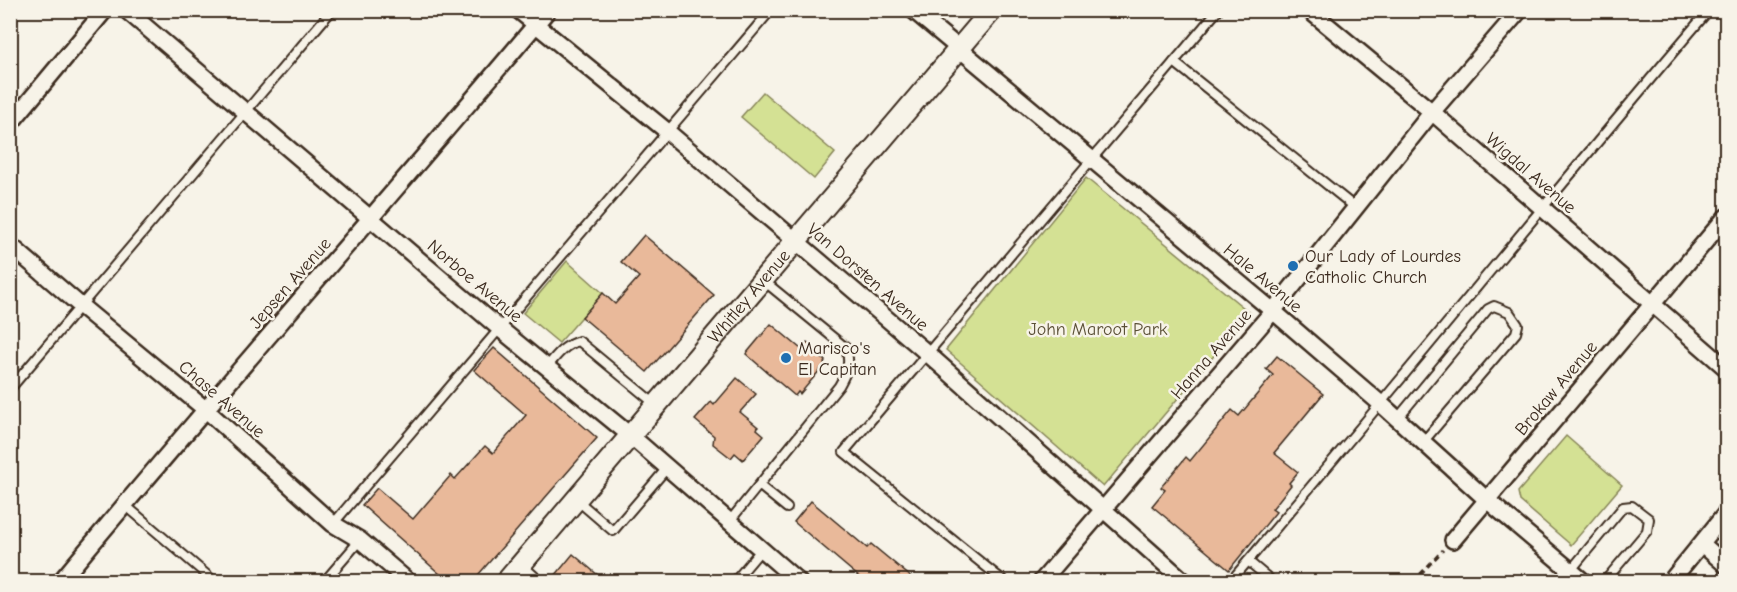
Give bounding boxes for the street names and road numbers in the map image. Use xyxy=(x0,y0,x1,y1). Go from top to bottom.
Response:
street label: Wigdal Avenue xyxy=(1481,128,1580,218)
street label: Van Dorsten Avenue xyxy=(803,219,933,336)
street label: Jepsen Avenue xyxy=(245,233,336,333)
street label: Norboe Avenue xyxy=(423,236,526,327)
street label: Hale Avenue xyxy=(1219,239,1306,317)
street label: Whitley Avenue xyxy=(703,245,795,348)
street label: Hanna Avenue xyxy=(1167,305,1256,404)
street label: Brokaw Avenue xyxy=(1511,337,1602,440)
street label: Chase Avenue xyxy=(174,356,269,442)

